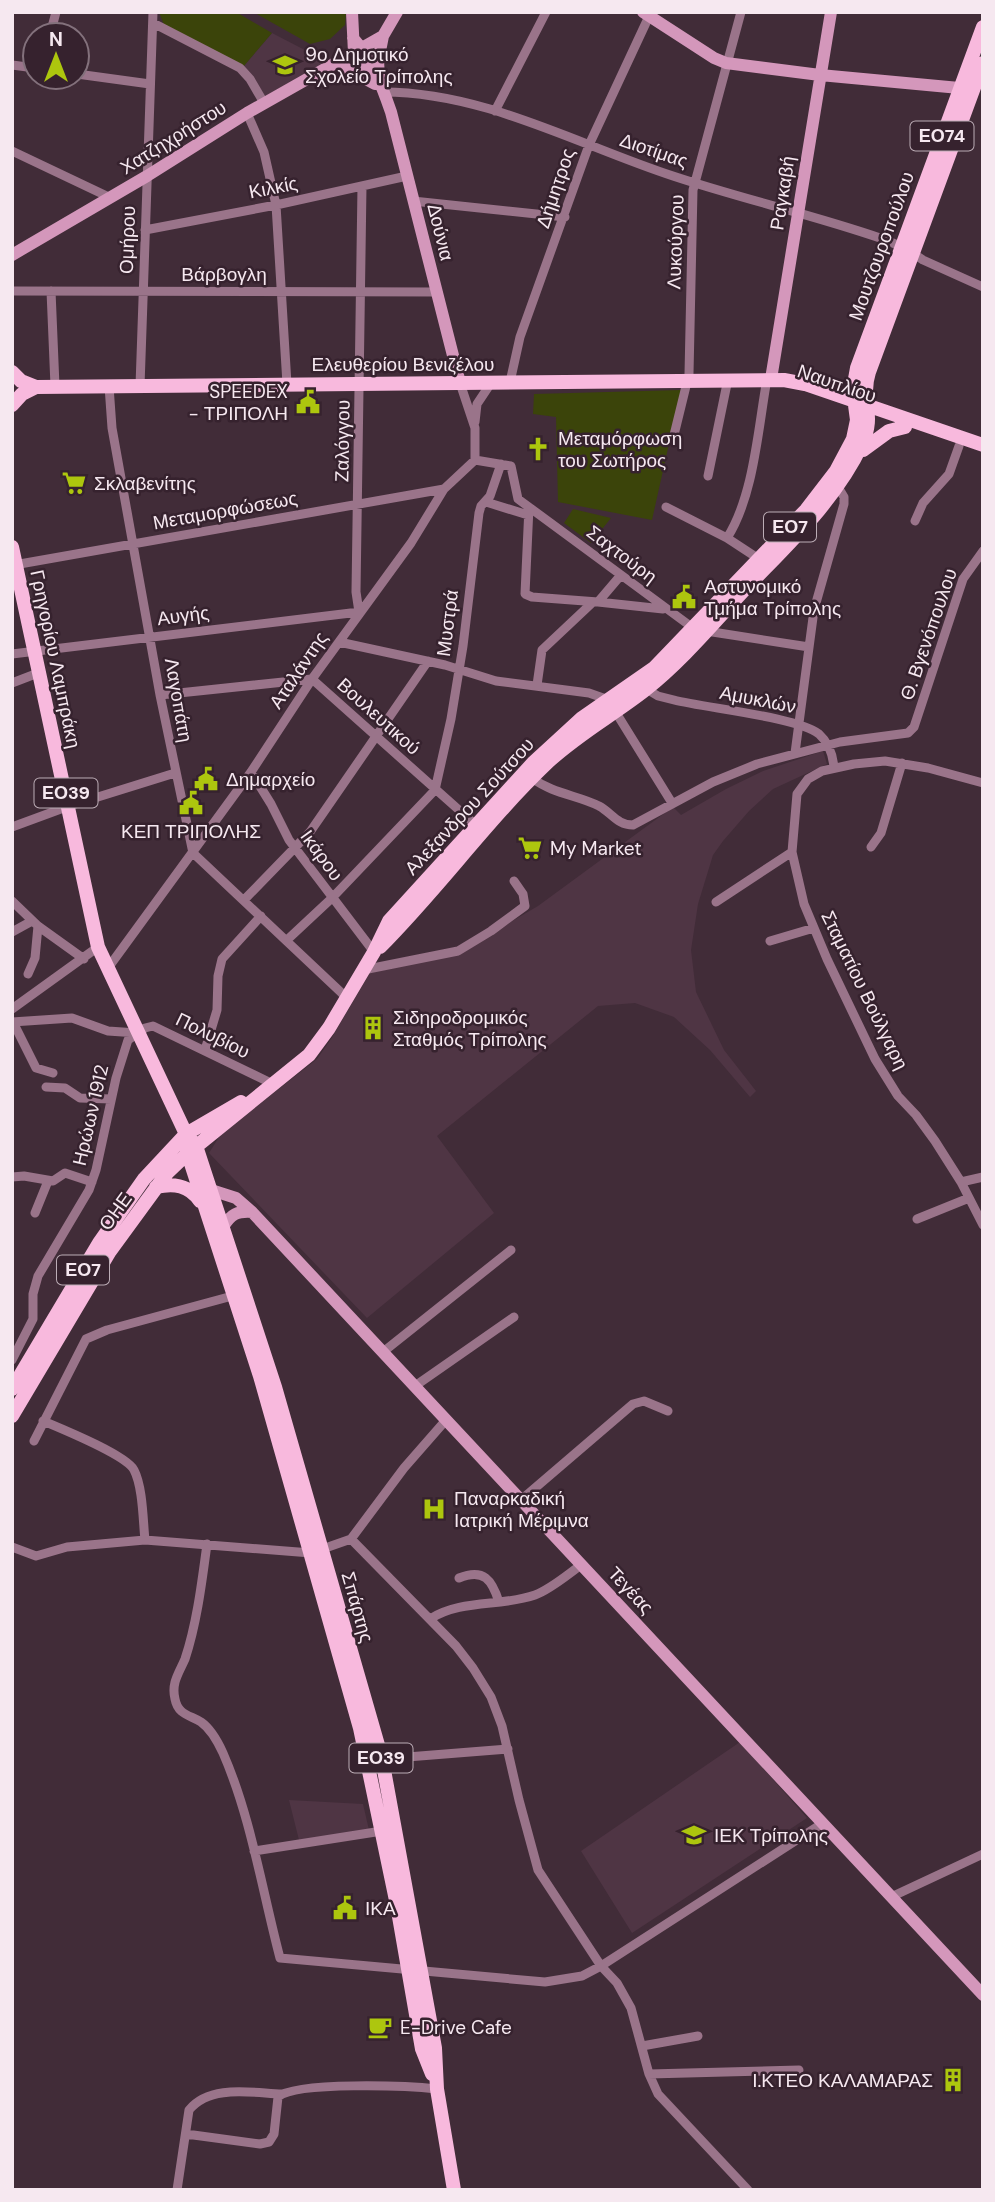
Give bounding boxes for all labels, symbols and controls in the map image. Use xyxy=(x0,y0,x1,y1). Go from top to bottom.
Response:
north arrow xyxy=(21,21,91,91)
text: N xyxy=(49,27,63,52)
place label: 9ο Δημοτικό Σχολείο Τρίπολης xyxy=(305,42,453,89)
school or university icon: 9ο Δημοτικό Σχολείο Τρίπολης xyxy=(271,51,299,79)
street label: Χατζηχρήστου xyxy=(115,95,231,180)
road number: ΕΟ74 xyxy=(911,121,974,150)
street label: Διοτίμας xyxy=(617,127,691,174)
street label: Δήμητρος xyxy=(530,145,581,231)
street label: Ραγκαβή xyxy=(764,154,801,232)
street label: Μουτζουροπούλου xyxy=(843,168,920,324)
street label: Κιλκίς xyxy=(247,171,300,204)
street label: Λυκούργου xyxy=(661,194,690,290)
street label: Δούνια xyxy=(421,201,460,263)
street label: Ομήρου xyxy=(114,206,141,274)
street label: Βάρβογλη xyxy=(181,262,267,287)
street label: Ελευθερίου Βενιζέλου xyxy=(312,352,495,377)
street label: Ναυπλίου xyxy=(794,358,880,409)
place label: SPEEDEX - ΤΡΙΠΟΛΗ xyxy=(189,379,288,426)
public building icon: SPEEDEX - ΤΡΙΠΟΛΗ xyxy=(294,388,322,416)
street label: Ζαλόγγου xyxy=(329,400,356,482)
place label: Μεταμόρφωση του Σωτήρος xyxy=(558,426,682,473)
church icon: Μεταμόρφωση του Σωτήρος xyxy=(524,435,552,463)
supermarket icon: Σκλαβενίτης xyxy=(60,469,88,497)
place label: Σκλαβενίτης xyxy=(94,471,196,496)
street label: Μεταμορφώσεως xyxy=(151,485,299,535)
road number: ΕΟ7 xyxy=(764,512,816,542)
street label: Σαχτούρη xyxy=(581,520,662,589)
street label: Θ. Βγενόπουλου xyxy=(894,565,963,703)
street label: Γρηγορίου Λαμπράκη xyxy=(24,568,87,751)
place label: Αστυνομικό Τμήμα Τρίπολης xyxy=(704,574,841,621)
public building icon: Αστυνομικό Τμήμα Τρίπολης xyxy=(670,583,698,611)
street label: Μυστρά xyxy=(431,588,464,658)
street label: Αυγής xyxy=(156,600,211,631)
street label: Αταλάντης xyxy=(263,627,333,714)
street label: Λαγοπάτη xyxy=(159,656,198,744)
street label: Βουλευτικού xyxy=(332,672,426,760)
street label: Αμυκλών xyxy=(718,680,798,719)
street label: Αλεξανδρου Σούτσου xyxy=(399,732,540,880)
public building icon: Δημαρχείο xyxy=(192,765,220,793)
place label: Δημαρχείο xyxy=(226,767,315,792)
road number: ΕΟ39 xyxy=(34,778,98,808)
public building icon: ΚΕΠ ΤΡΙΠΟΛΗΣ xyxy=(177,789,205,817)
place label: ΚΕΠ ΤΡΙΠΟΛΗΣ xyxy=(121,819,261,844)
street label: Ικάρου xyxy=(295,825,349,886)
supermarket icon: My Market xyxy=(516,834,544,862)
place label: My Market xyxy=(550,836,642,861)
street label: Σταματίου Βούλγαρη xyxy=(815,907,914,1074)
place label: Σιδηροδρομικός Σταθμός Τρίπολης xyxy=(393,1005,547,1052)
street label: Πολυβίου xyxy=(172,1007,254,1064)
building icon: Σιδηροδρομικός Σταθμός Τρίπολης xyxy=(359,1014,387,1042)
street label: Ηρώων 1912 xyxy=(67,1062,114,1168)
street label: ΟΗΕ xyxy=(93,1187,138,1235)
road number: ΕΟ7 xyxy=(57,1255,109,1284)
place label: Παναρκαδική Ιατρική Μέριμνα xyxy=(454,1486,589,1533)
hospital icon: Παναρκαδική Ιατρική Μέριμνα xyxy=(420,1495,448,1523)
street label: Τεγέας xyxy=(602,1561,659,1619)
street label: Σπάρτης xyxy=(335,1569,380,1646)
road number: ΕΟ39 xyxy=(350,1744,412,1772)
school or university icon: ΙΕΚ Τρίπολης xyxy=(680,1821,708,1849)
place label: ΙΕΚ Τρίπολης xyxy=(714,1823,828,1848)
public building icon: ΙΚΑ xyxy=(331,1894,359,1922)
place label: ΙΚΑ xyxy=(365,1896,396,1921)
cafe icon: E-Drive Cafe xyxy=(366,2013,394,2041)
place label: E-Drive Cafe xyxy=(400,2015,512,2040)
building icon: Ι.ΚΤΕΟ ΚΑΛΑΜΑΡΑΣ xyxy=(939,2066,967,2094)
place label: Ι.ΚΤΕΟ ΚΑΛΑΜΑΡΑΣ xyxy=(752,2068,933,2093)

